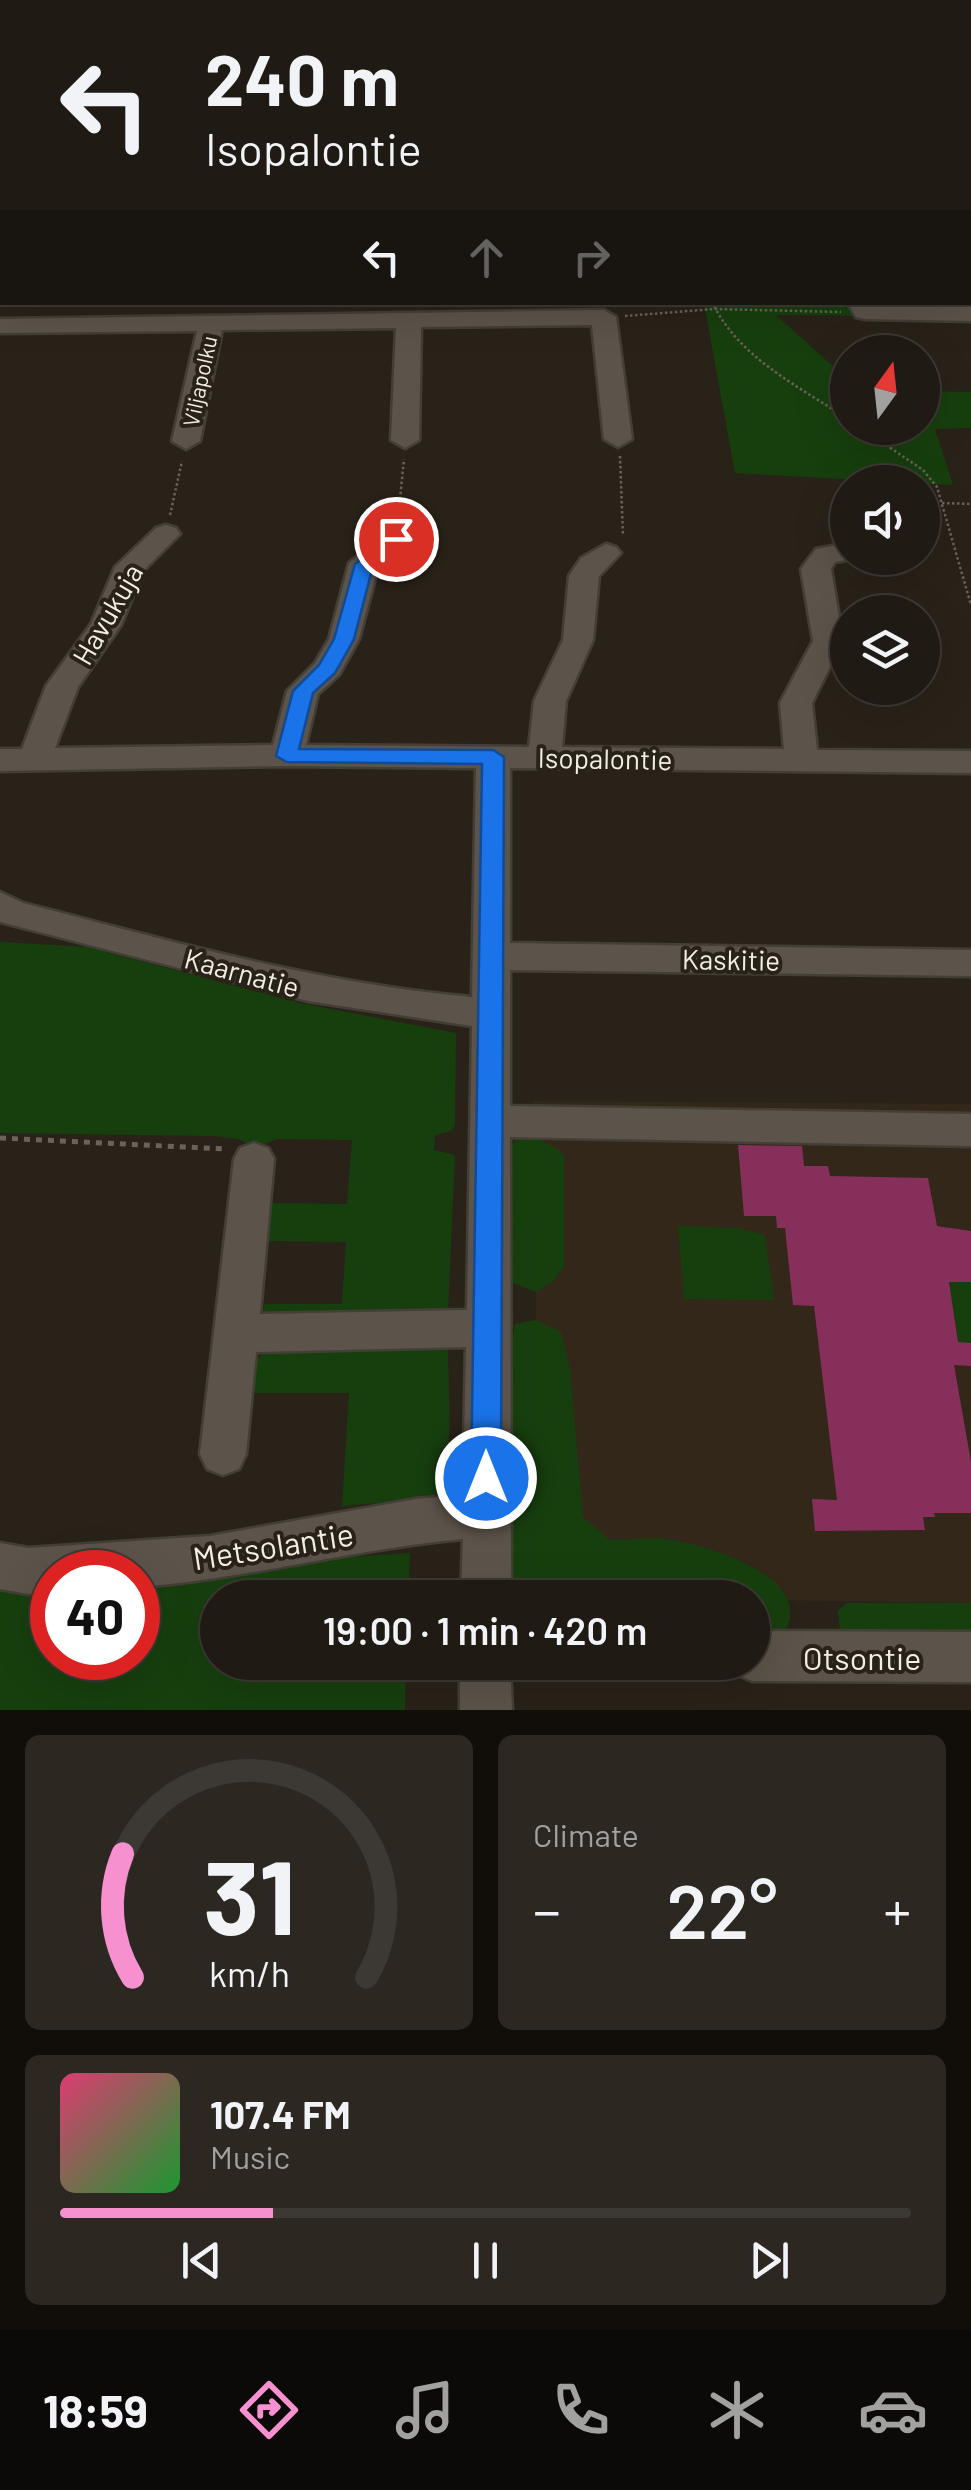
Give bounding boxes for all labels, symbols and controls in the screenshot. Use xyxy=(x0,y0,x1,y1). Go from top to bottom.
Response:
text: 240 m xyxy=(205,36,399,120)
icon: left xyxy=(40,40,170,170)
text: Isopalontie xyxy=(205,121,422,175)
icon: left xyxy=(354,230,409,285)
icon: ahead xyxy=(459,230,514,285)
icon: right xyxy=(564,230,619,285)
street label: Viljapolku xyxy=(177,333,221,429)
north arrow xyxy=(830,335,940,445)
map controls xyxy=(830,335,940,705)
button: sound xyxy=(830,465,940,575)
pin xyxy=(354,497,439,582)
icon: arrive xyxy=(369,512,424,567)
street label: Havukuja xyxy=(65,557,149,671)
button: layers xyxy=(830,595,940,705)
street label: Isopalontie xyxy=(537,740,673,776)
street label: Kaarnatie xyxy=(181,940,303,1004)
street label: Kaskitie xyxy=(682,941,780,977)
position arrow xyxy=(434,1426,538,1530)
street label: Metsolantie xyxy=(190,1514,356,1576)
speed limit sign: 40 xyxy=(30,1550,160,1680)
text: 19:00 · 1 min · 420 m xyxy=(323,1607,647,1653)
street label: Otsontie xyxy=(803,1638,921,1676)
text: Climate xyxy=(533,1815,639,1853)
text: 31 xyxy=(203,1831,295,1956)
text: 22° xyxy=(666,1864,778,1954)
text: − xyxy=(533,1876,561,1942)
text: + xyxy=(883,1876,911,1942)
text: km/h xyxy=(209,1951,289,1994)
text: 107.4 FM xyxy=(210,2091,351,2137)
text: Music xyxy=(210,2137,290,2175)
icon: previous xyxy=(174,2233,229,2288)
icon: pause xyxy=(458,2233,513,2288)
icon: next xyxy=(742,2233,797,2288)
icon: directions xyxy=(234,2375,304,2445)
icon: music xyxy=(390,2375,460,2445)
icon: phone xyxy=(546,2375,616,2445)
icon: climate xyxy=(702,2375,772,2445)
icon: car xyxy=(858,2375,928,2445)
text: 18:59 xyxy=(43,2383,148,2437)

